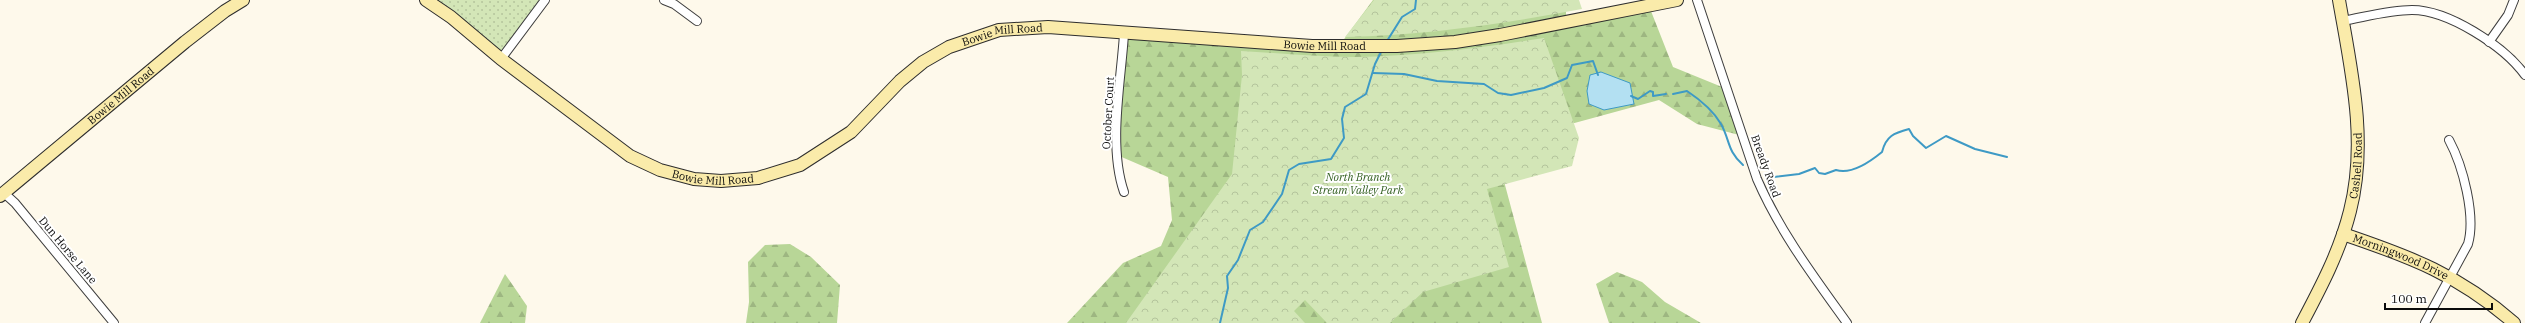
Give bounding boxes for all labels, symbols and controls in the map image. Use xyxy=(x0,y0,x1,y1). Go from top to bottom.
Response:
street label: Bowie Mill Road xyxy=(960,20,1043,49)
street label: Bowie Mill Road xyxy=(1283,37,1366,53)
street label: Bowie Mill Road xyxy=(84,64,157,127)
street label: October Court xyxy=(1099,76,1117,150)
street label: Cashell Road xyxy=(2346,132,2365,200)
street label: Bready Road xyxy=(1748,133,1784,200)
street label: Bowie Mill Road xyxy=(670,166,755,188)
park label: North Branch Stream Valley Park xyxy=(1312,170,1403,197)
street label: Dun Horse Lane xyxy=(36,214,100,286)
street label: Morningwood Drive xyxy=(2351,231,2451,283)
scale bar xyxy=(2385,285,2492,311)
text: 100 m xyxy=(2391,291,2427,306)

